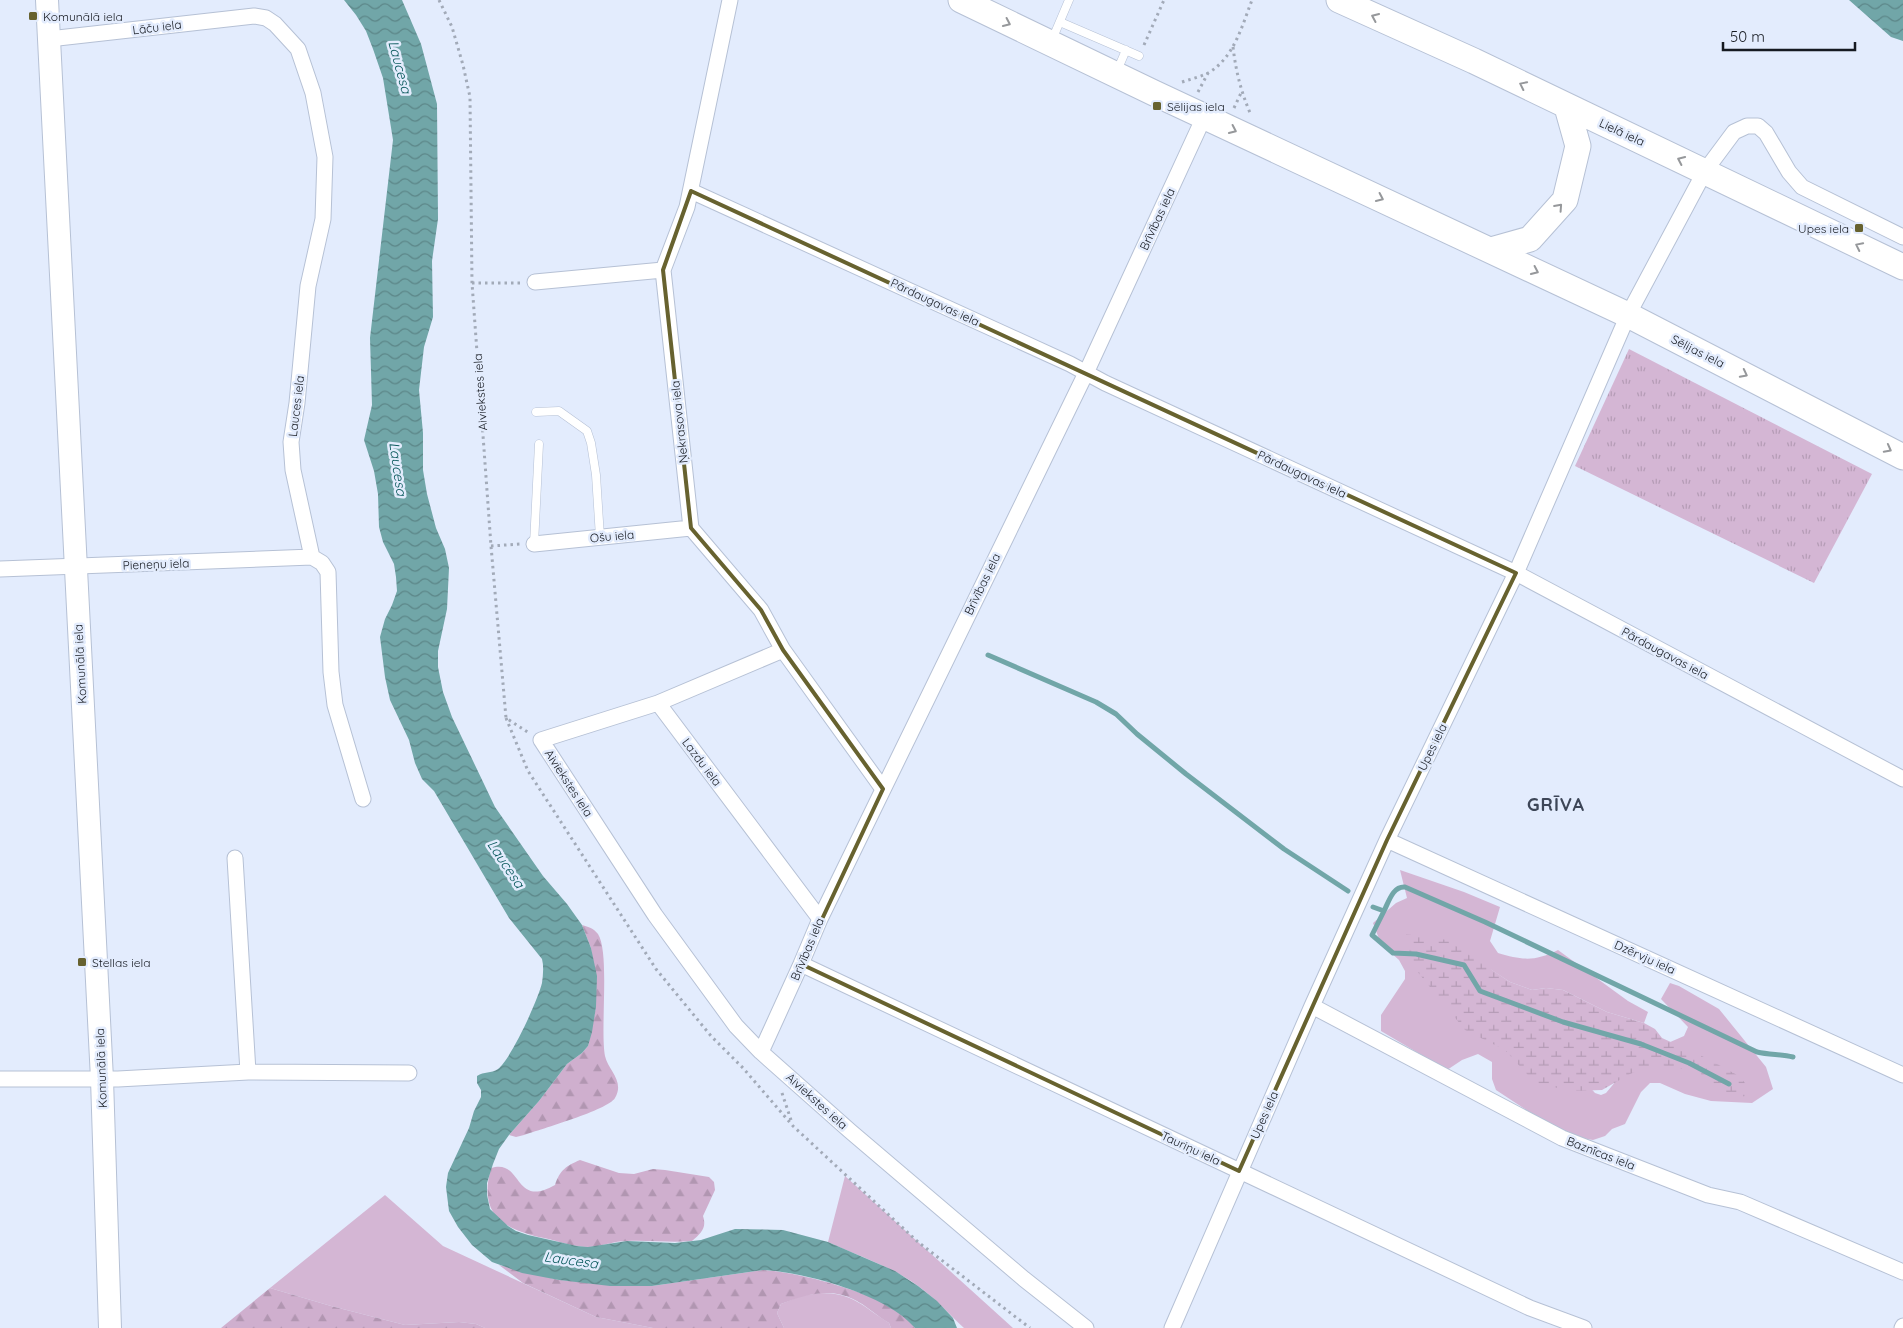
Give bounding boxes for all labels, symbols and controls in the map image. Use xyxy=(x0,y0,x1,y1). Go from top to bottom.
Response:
place label: Komunālā iela xyxy=(43,9,123,24)
marker: Komunālā iela xyxy=(27,10,39,22)
one-way arrow xyxy=(1371,12,1380,23)
street label: Lāču iela xyxy=(132,17,182,37)
one-way arrow xyxy=(1002,17,1011,27)
scale bar xyxy=(1723,20,1856,52)
text: 50 m xyxy=(1730,27,1765,46)
water label: Laucesa xyxy=(384,39,416,97)
one-way arrow xyxy=(1519,81,1528,91)
place label: Sēlijas iela xyxy=(1167,99,1225,114)
marker: Sēlijas iela xyxy=(1151,100,1163,112)
street label: Lielā iela xyxy=(1597,115,1647,149)
one-way arrow xyxy=(1228,124,1237,134)
one-way arrow xyxy=(1677,156,1686,166)
street label: Brīvības iela xyxy=(1136,186,1178,252)
one-way arrow xyxy=(1375,192,1384,203)
one-way arrow xyxy=(1553,203,1562,212)
place label: Upes iela xyxy=(1798,221,1849,236)
marker: Upes iela xyxy=(1853,222,1865,234)
one-way arrow xyxy=(1855,242,1864,252)
one-way arrow xyxy=(1530,265,1539,275)
street label: Pārdaugavas iela xyxy=(888,275,982,329)
street label: Sēlijas iela xyxy=(1669,331,1727,371)
street label: Aiviekstes iela xyxy=(470,353,490,431)
one-way arrow xyxy=(1738,368,1747,378)
street label: Lauces iela xyxy=(285,374,307,438)
street label: Ņekrasova iela xyxy=(667,380,691,464)
water label: Laucesa xyxy=(385,441,411,499)
one-way arrow xyxy=(1883,443,1892,453)
street label: Pārdaugavas iela xyxy=(1255,447,1349,501)
street label: Ošu iela xyxy=(589,527,635,545)
street label: Brīvības iela xyxy=(961,551,1003,617)
street label: Pieneņu iela xyxy=(122,555,190,573)
street label: Komunālā iela xyxy=(70,624,90,704)
street label: Pārdaugavas iela xyxy=(1619,624,1711,682)
street label: Upes iela xyxy=(1414,721,1450,773)
street label: Lazdu iela xyxy=(679,735,725,789)
street label: Aiviekstes iela xyxy=(542,747,596,819)
district label: GRĪVA xyxy=(1527,793,1585,816)
water label: Laucesa xyxy=(483,837,529,893)
street label: Brīvības iela xyxy=(787,915,827,983)
street label: Dzērvju iela xyxy=(1612,937,1678,977)
place label: Stellas iela xyxy=(92,955,151,970)
marker: Stellas iela xyxy=(76,956,88,968)
street label: Komunālā iela xyxy=(92,1028,110,1108)
street label: Aiviekstes iela xyxy=(783,1070,851,1132)
street label: Upes iela xyxy=(1247,1089,1281,1141)
street label: Tauriņu iela xyxy=(1159,1128,1223,1168)
street label: Baznīcas iela xyxy=(1565,1133,1637,1173)
water label: Laucesa xyxy=(543,1247,601,1273)

